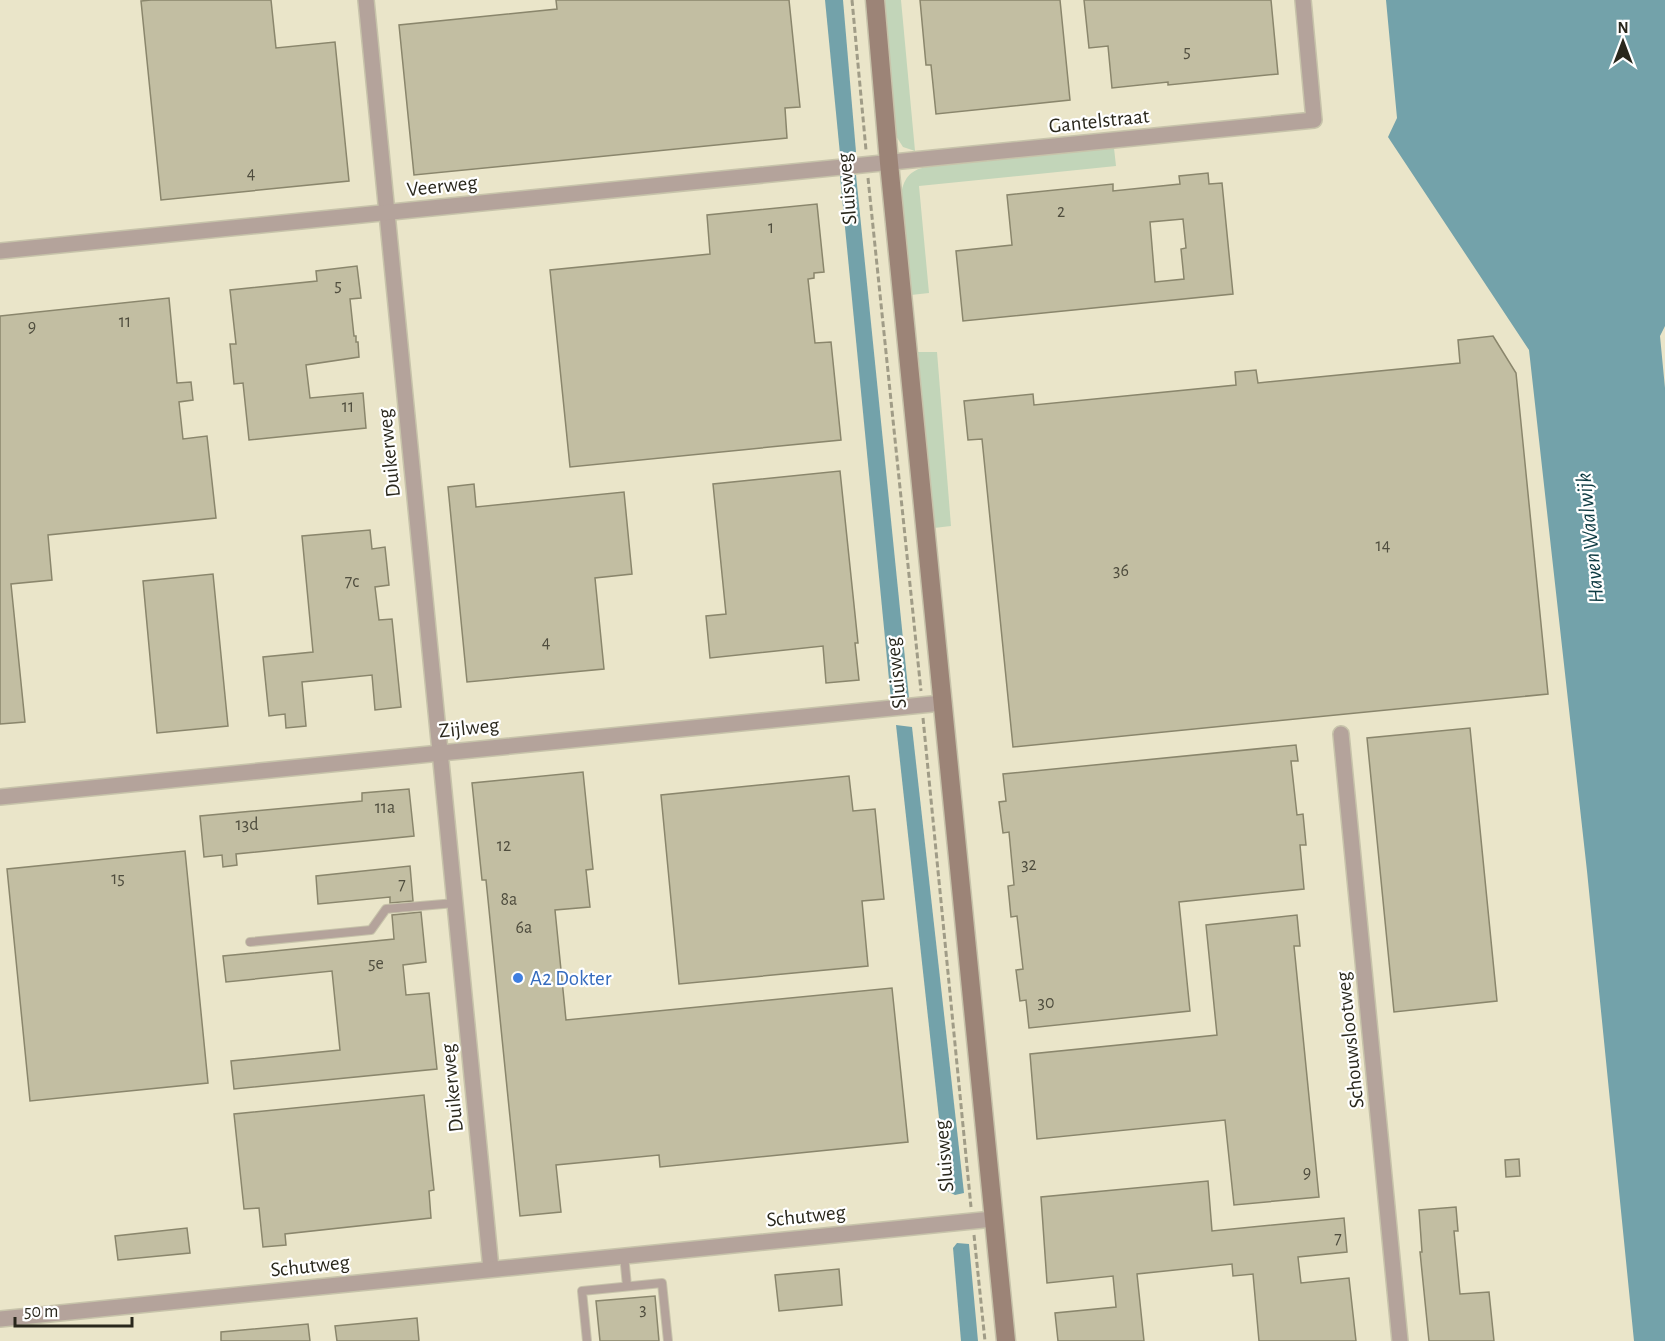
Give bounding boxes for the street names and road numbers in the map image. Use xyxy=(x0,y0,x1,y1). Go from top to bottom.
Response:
street label: Gantelstraat xyxy=(1048,105,1151,137)
street label: Sluisweg xyxy=(833,151,861,226)
street label: Veerweg xyxy=(406,172,479,200)
street label: Duikerweg xyxy=(374,407,404,498)
street label: Sluisweg xyxy=(882,635,910,710)
street label: Zijlweg xyxy=(438,714,501,742)
street label: Schouwslootweg xyxy=(1332,970,1368,1109)
street label: Duikerweg xyxy=(437,1042,467,1133)
street label: Sluisweg xyxy=(930,1118,958,1193)
street label: Schutweg xyxy=(765,1201,847,1231)
street label: Schutweg xyxy=(269,1251,351,1281)

